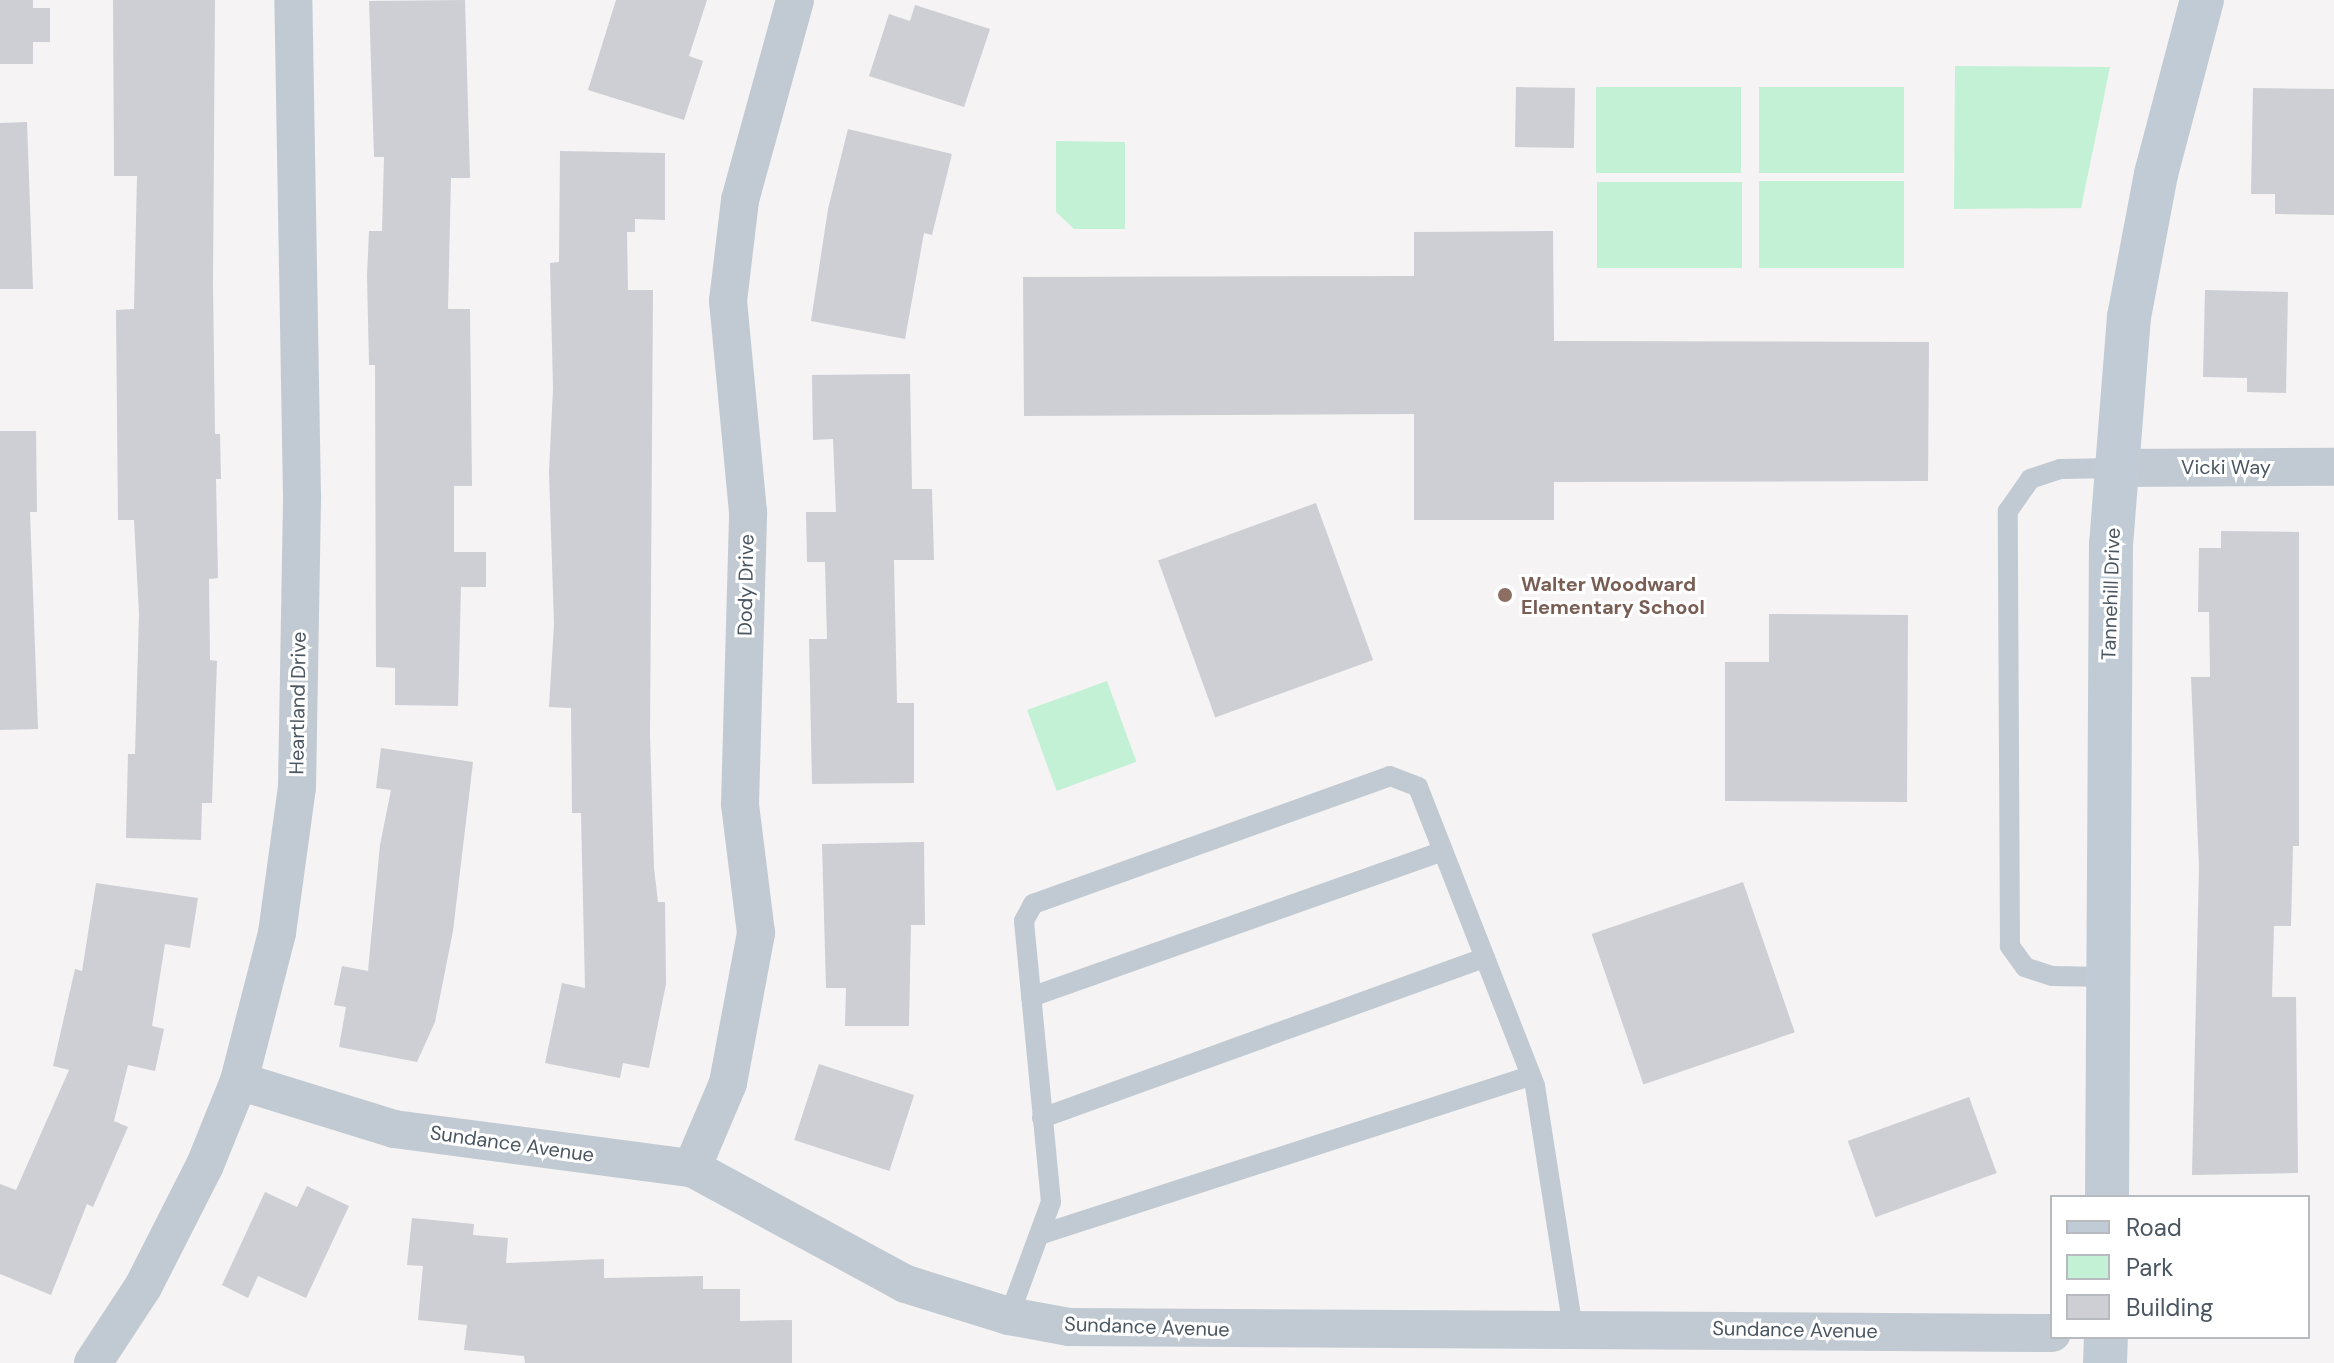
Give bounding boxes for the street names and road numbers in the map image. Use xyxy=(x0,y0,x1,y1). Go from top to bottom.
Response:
street label: Vicki Way xyxy=(2181,455,2271,479)
street label: Tannehill Drive xyxy=(2097,527,2125,661)
street label: Dody Drive xyxy=(733,534,759,636)
street label: Heartland Drive xyxy=(285,631,311,775)
street label: Sundance Avenue xyxy=(428,1121,596,1167)
street label: Sundance Avenue xyxy=(1064,1312,1230,1342)
street label: Sundance Avenue xyxy=(1712,1317,1878,1343)

